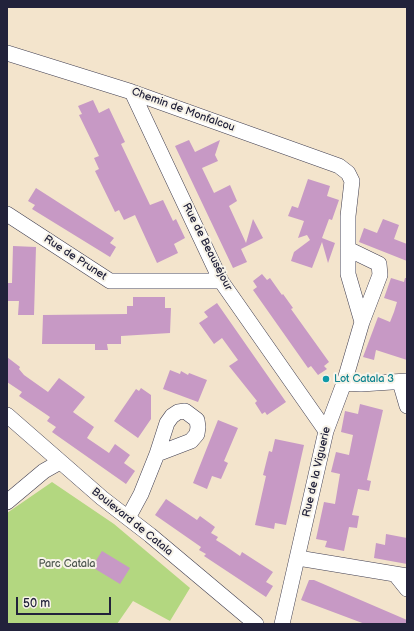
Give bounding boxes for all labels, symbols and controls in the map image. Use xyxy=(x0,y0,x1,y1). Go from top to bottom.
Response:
street label: Chemin de Monfalcou xyxy=(130,85,236,135)
street label: Rue de Beauséjour xyxy=(179,201,235,293)
street label: Rue de Prunet xyxy=(41,233,109,283)
place label: Lot Catala 3 xyxy=(334,372,394,386)
marker: Lot Catala 3 xyxy=(321,374,331,384)
street label: Rue de la Viguerie xyxy=(300,426,334,518)
street label: Boulevard de Catala xyxy=(89,485,175,559)
park label: Parc Catala xyxy=(38,557,96,571)
scale bar xyxy=(18,589,113,615)
text: 50 m xyxy=(23,596,50,611)

